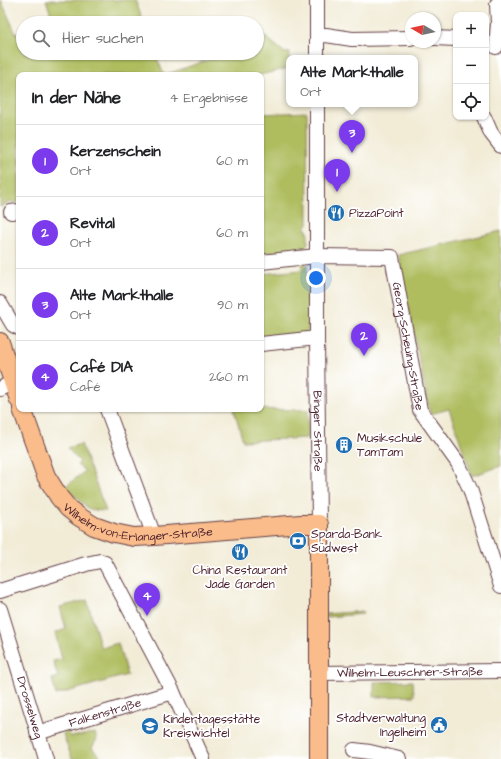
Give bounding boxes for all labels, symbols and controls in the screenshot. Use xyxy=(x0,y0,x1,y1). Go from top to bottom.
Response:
north arrow xyxy=(405,12,441,48)
map controls xyxy=(453,12,489,120)
button: + xyxy=(453,12,489,48)
search box xyxy=(16,16,264,60)
icon: search xyxy=(30,27,52,49)
text: Hier suchen xyxy=(62,28,143,49)
button: − xyxy=(453,48,489,84)
popup xyxy=(286,55,418,107)
text: Alte Markthalle xyxy=(300,62,404,83)
text: Ort xyxy=(300,83,321,101)
button: locate xyxy=(453,84,489,120)
text: In der Nähe xyxy=(32,86,121,110)
text: 4 Ergebnisse xyxy=(169,89,248,107)
pin: 3 xyxy=(339,120,365,153)
text: Kerzenschein xyxy=(70,141,161,162)
text: 1 xyxy=(44,152,46,170)
text: 60 m xyxy=(216,152,248,170)
pin: 1 xyxy=(324,159,350,192)
text: Ort xyxy=(70,162,91,180)
restaurant icon: PizzaPoint xyxy=(326,203,346,223)
place label: PizzaPoint xyxy=(349,205,404,222)
text: Revital xyxy=(70,213,115,234)
text: 2 xyxy=(41,224,49,242)
text: 60 m xyxy=(216,224,248,242)
text: Ort xyxy=(70,234,91,252)
your location xyxy=(306,268,326,288)
street label: Georg-Scheuing-Straße xyxy=(388,281,428,412)
text: Alte Markthalle xyxy=(70,285,174,306)
text: 3 xyxy=(42,296,48,314)
text: 90 m xyxy=(217,296,248,314)
text: Ort xyxy=(70,306,91,324)
pin: 2 xyxy=(351,323,377,356)
text: Café DIA xyxy=(70,357,133,378)
text: 4 xyxy=(41,368,49,386)
text: 260 m xyxy=(209,368,248,386)
text: Café xyxy=(70,378,101,396)
street label: Binger Straße xyxy=(308,390,327,472)
place label: Musikschule TamTam xyxy=(357,430,423,461)
building icon: Musikschule TamTam xyxy=(334,435,354,455)
street label: Wilhelm-von-Erlanger-Straße xyxy=(59,499,214,546)
place label: Sparda-Bank Südwest xyxy=(311,526,383,557)
bank icon: Sparda-Bank Südwest xyxy=(288,531,308,551)
restaurant icon: China Restaurant Jade Garden xyxy=(230,542,250,562)
place label: China Restaurant Jade Garden xyxy=(193,562,288,593)
pin: 4 xyxy=(134,583,160,616)
street label: Wilhelm-Leuschner-Straße xyxy=(337,663,484,681)
street label: Drosselweg xyxy=(13,674,48,741)
street label: Falkenstraße xyxy=(67,693,144,731)
place label: Stadtverwaltung Ingelheim xyxy=(336,710,427,742)
place label: Kindertagesstätte Kreiswichtel xyxy=(163,711,261,742)
public building icon: Stadtverwaltung Ingelheim xyxy=(429,715,449,735)
school or university icon: Kindertagesstätte Kreiswichtel xyxy=(140,716,160,736)

